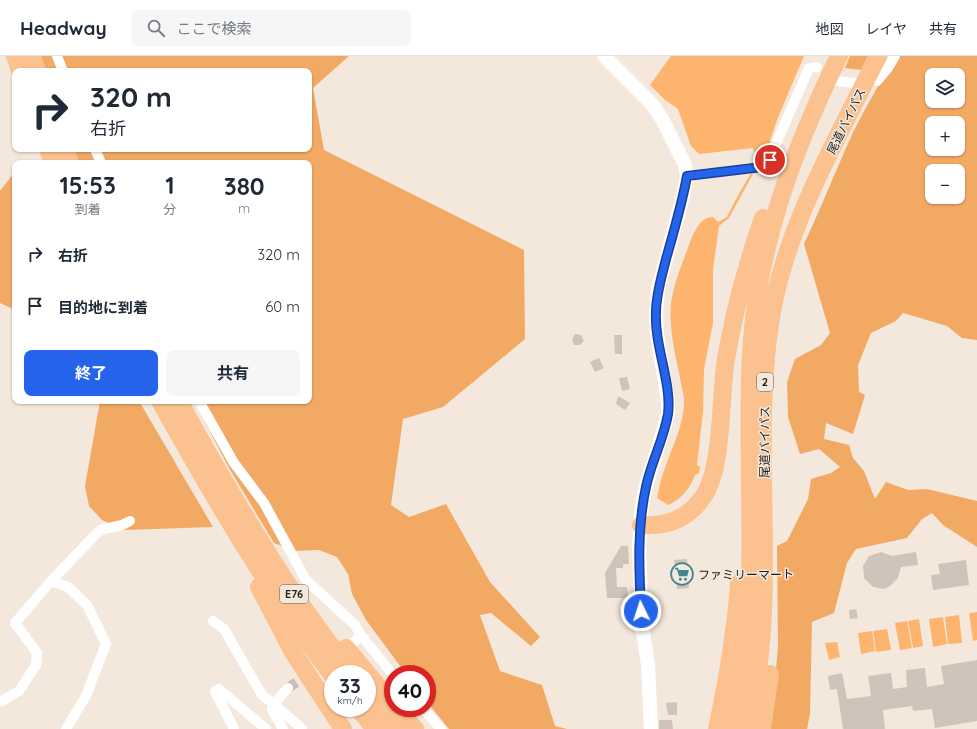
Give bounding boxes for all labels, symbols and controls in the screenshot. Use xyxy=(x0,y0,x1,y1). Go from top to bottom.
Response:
search box xyxy=(131,10,411,46)
text: Headway xyxy=(20,16,107,40)
icon: search xyxy=(145,17,167,39)
text: ここで検索 xyxy=(177,19,252,38)
text: 地図 xyxy=(815,20,843,38)
text: レイヤ xyxy=(865,20,907,38)
text: 共有 xyxy=(929,20,957,38)
map controls xyxy=(925,68,965,204)
button: layers xyxy=(925,68,965,108)
text: 320 m xyxy=(90,79,172,114)
icon: right xyxy=(24,84,76,136)
street label: 尾道バイパス xyxy=(824,85,868,157)
button: + xyxy=(925,116,965,156)
text: 右折 xyxy=(90,117,126,140)
pin xyxy=(753,143,787,177)
icon: arrive xyxy=(759,149,781,171)
button: − xyxy=(925,164,965,204)
text: 15:53 xyxy=(59,170,116,200)
text: 1 xyxy=(165,170,174,200)
text: 380 xyxy=(224,171,265,201)
text: m xyxy=(238,200,250,216)
text: 到着 xyxy=(75,201,101,217)
text: 分 xyxy=(163,201,176,217)
icon: right xyxy=(24,243,46,265)
text: 320 m xyxy=(257,245,300,264)
text: 右折 xyxy=(58,246,88,265)
icon: arrive xyxy=(24,295,46,317)
text: 60 m xyxy=(265,297,300,316)
text: 目的地に到着 xyxy=(58,298,148,317)
button: 終了 xyxy=(24,350,158,396)
button: 共有 xyxy=(166,350,300,396)
road number: 2 xyxy=(757,373,773,391)
street label: 尾道バイパス xyxy=(757,406,772,478)
supermarket icon: ファミリーマート xyxy=(669,561,695,587)
place label: ファミリーマート xyxy=(698,567,794,582)
road number: E76 xyxy=(280,585,308,603)
position arrow xyxy=(620,590,662,632)
speed limit sign: 40 xyxy=(384,665,436,717)
text: 33 xyxy=(339,673,361,698)
text: km/h xyxy=(337,694,363,707)

